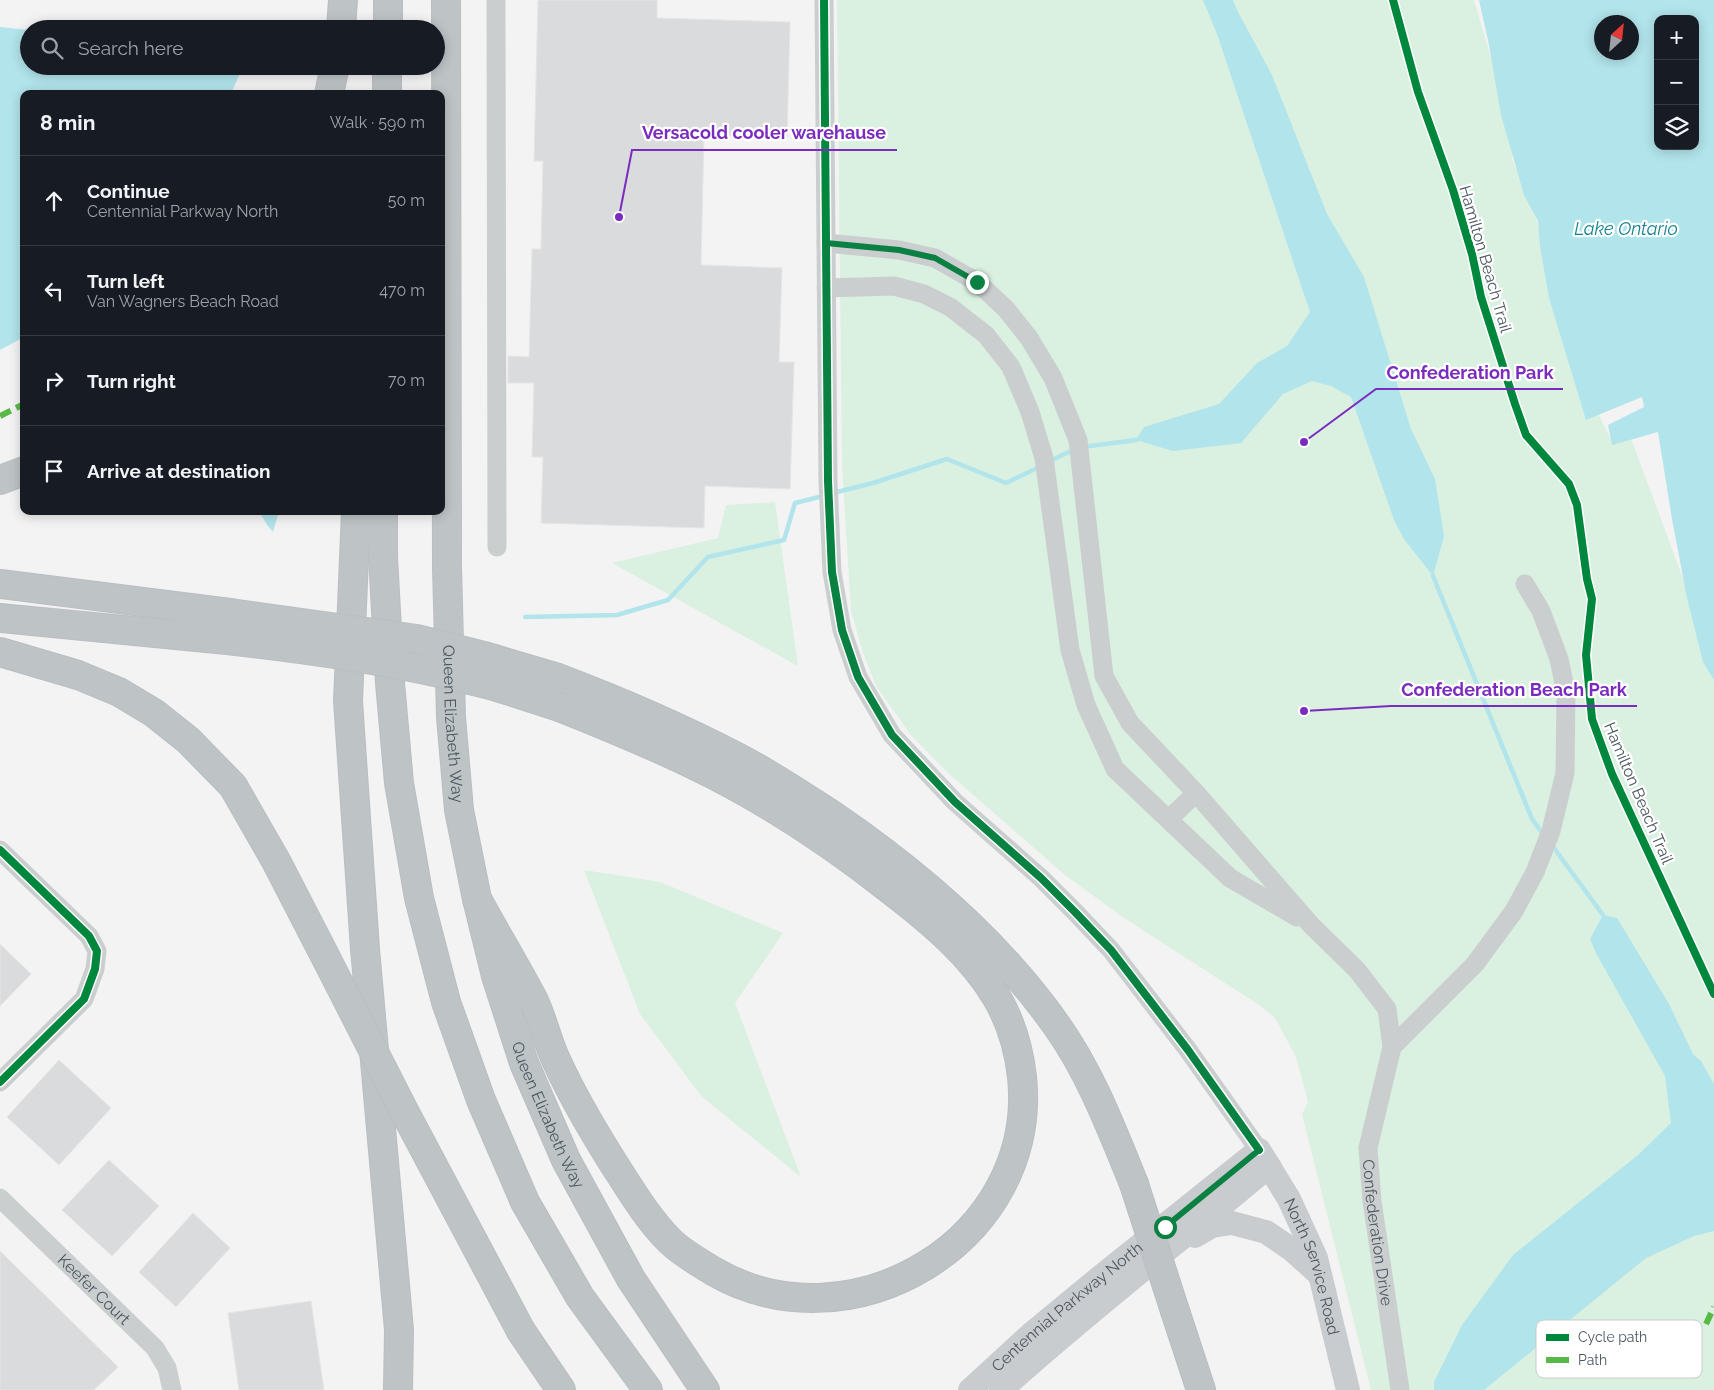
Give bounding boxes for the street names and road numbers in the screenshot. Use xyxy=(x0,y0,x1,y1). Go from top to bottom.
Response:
street label: Hamilton Beach Trail xyxy=(1455,183,1516,335)
street label: Queen Elizabeth Way xyxy=(439,645,467,804)
street label: Hamilton Beach Trail xyxy=(1600,719,1677,868)
street label: Queen Elizabeth Way xyxy=(508,1039,589,1192)
street label: Confederation Drive xyxy=(1359,1159,1396,1307)
street label: North Service Road xyxy=(1280,1195,1343,1337)
street label: Centennial Parkway North xyxy=(988,1238,1147,1376)
street label: Keefer Court xyxy=(54,1250,134,1329)

